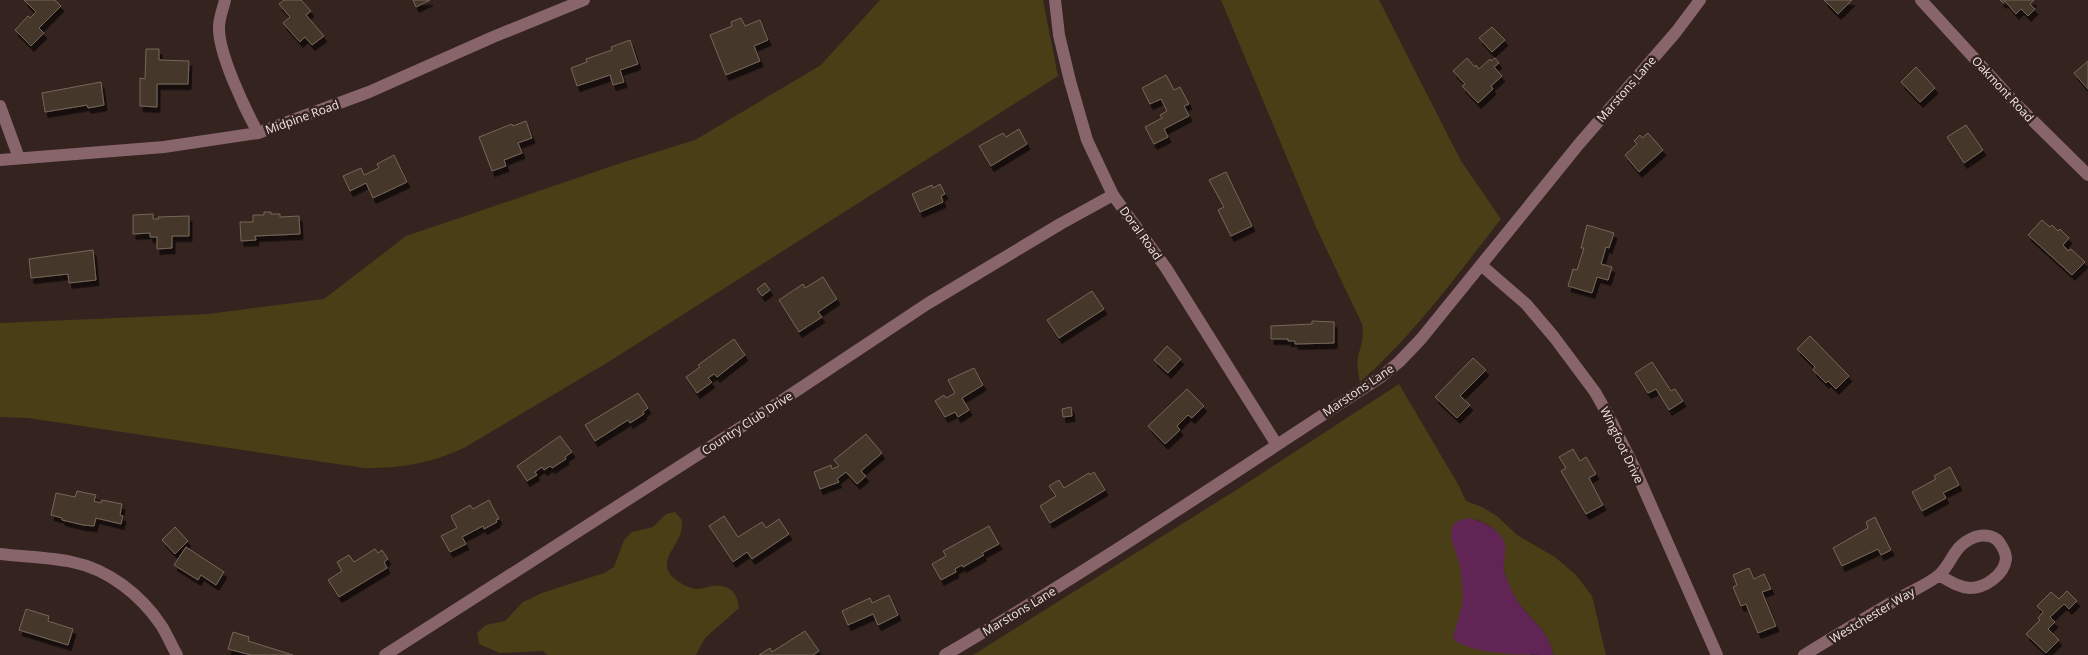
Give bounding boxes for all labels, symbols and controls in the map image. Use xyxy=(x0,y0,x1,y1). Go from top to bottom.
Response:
street label: Marstons Lane xyxy=(1592,52,1660,126)
street label: Oakmont Road xyxy=(1968,52,2038,126)
street label: Midpine Road xyxy=(263,96,341,138)
street label: Doral Road xyxy=(1116,203,1166,263)
street label: Marstons Lane xyxy=(1319,360,1397,420)
street label: Country Club Drive xyxy=(698,387,796,459)
street label: Wingfoot Drive xyxy=(1596,404,1648,486)
street label: Marstons Lane xyxy=(979,582,1059,640)
street label: Westchester Way xyxy=(1826,582,1918,647)

